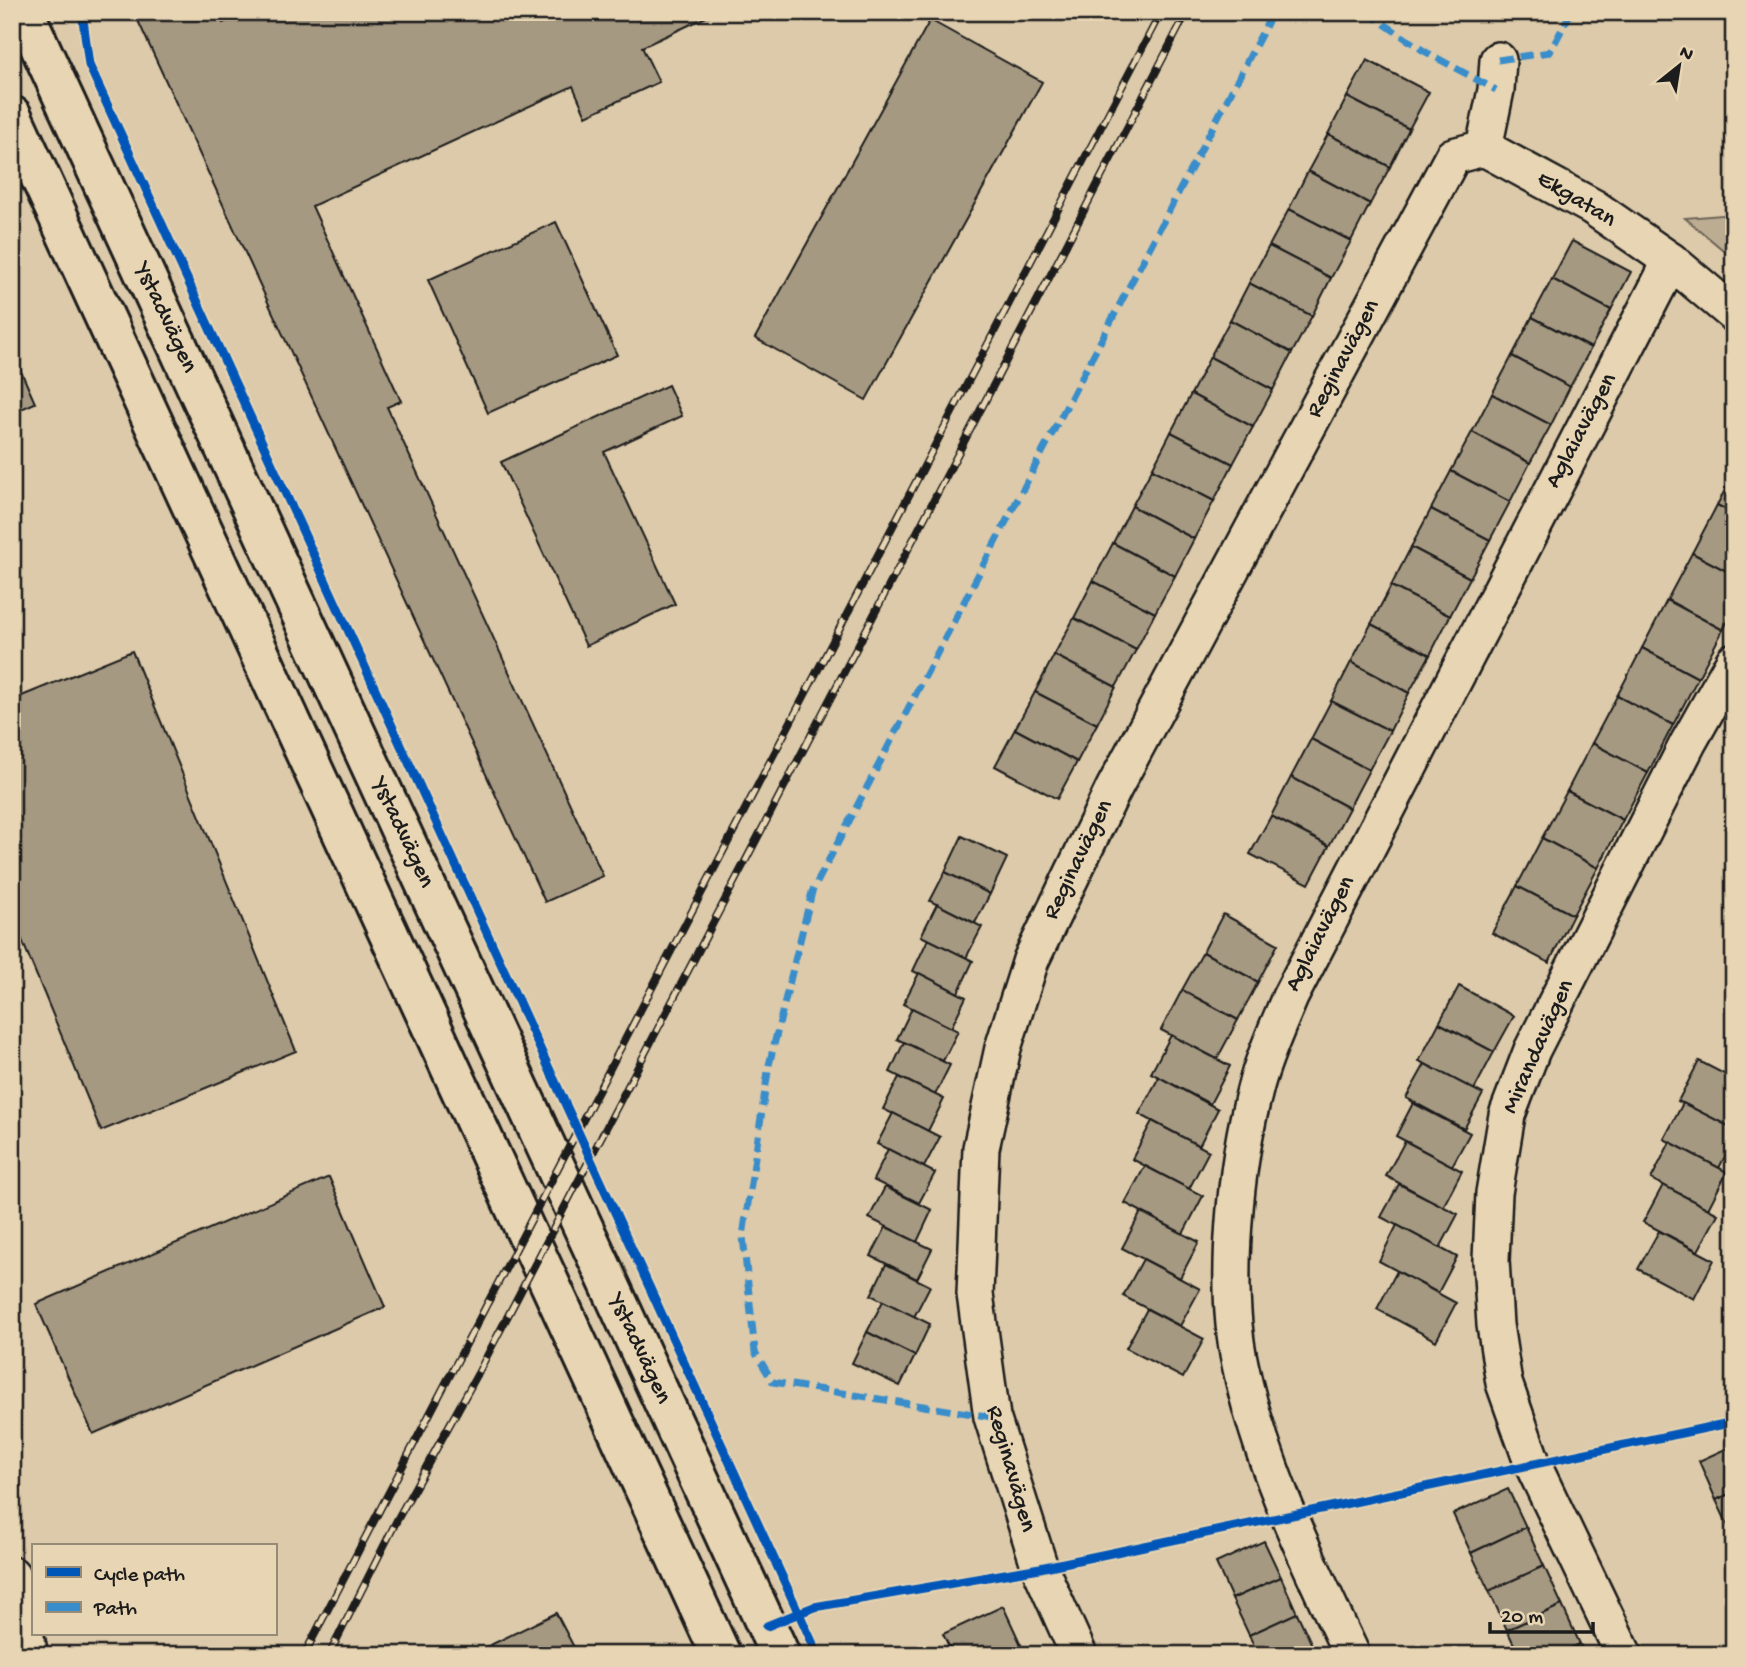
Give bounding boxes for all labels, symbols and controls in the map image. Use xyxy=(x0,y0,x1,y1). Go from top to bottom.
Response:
north arrow xyxy=(1644,32,1714,102)
text: N xyxy=(1675,41,1697,67)
street label: Ekgatan xyxy=(1531,165,1621,235)
street label: Ystadvägen xyxy=(126,256,203,378)
street label: Reginavägen xyxy=(1301,294,1388,423)
street label: Aglaiavägen xyxy=(1540,368,1625,494)
street label: Ystadvägen xyxy=(363,771,440,893)
street label: Reginavägen xyxy=(1037,795,1121,925)
street label: Aglaiavägen xyxy=(1279,871,1363,997)
street label: Mirandavägen xyxy=(1497,975,1582,1119)
street label: Ystadvägen xyxy=(600,1287,677,1409)
street label: Reginavägen xyxy=(978,1403,1042,1536)
legend xyxy=(32,1544,276,1636)
text: Cycle path xyxy=(94,1564,185,1589)
scale bar xyxy=(1490,1590,1594,1634)
text: Path xyxy=(93,1598,137,1623)
text: 20 m xyxy=(1501,1606,1543,1631)

